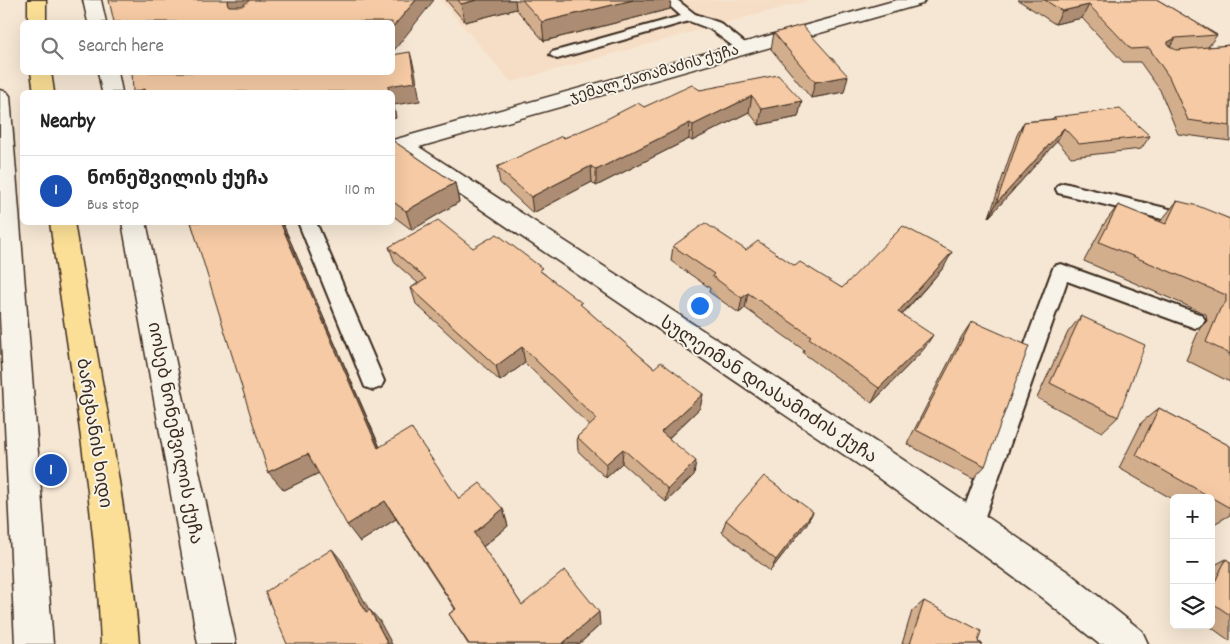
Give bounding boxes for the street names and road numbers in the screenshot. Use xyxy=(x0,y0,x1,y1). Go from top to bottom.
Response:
street label: ჯემალ ქათამაძის ქუჩა xyxy=(567,40,742,110)
street label: სულეიმან დიასამიძის ქუჩა xyxy=(654,311,881,471)
street label: იოსებ ნონეშვილის ქუჩა xyxy=(140,320,207,547)
street label: ბარცხანის ხიდი xyxy=(68,357,117,510)

